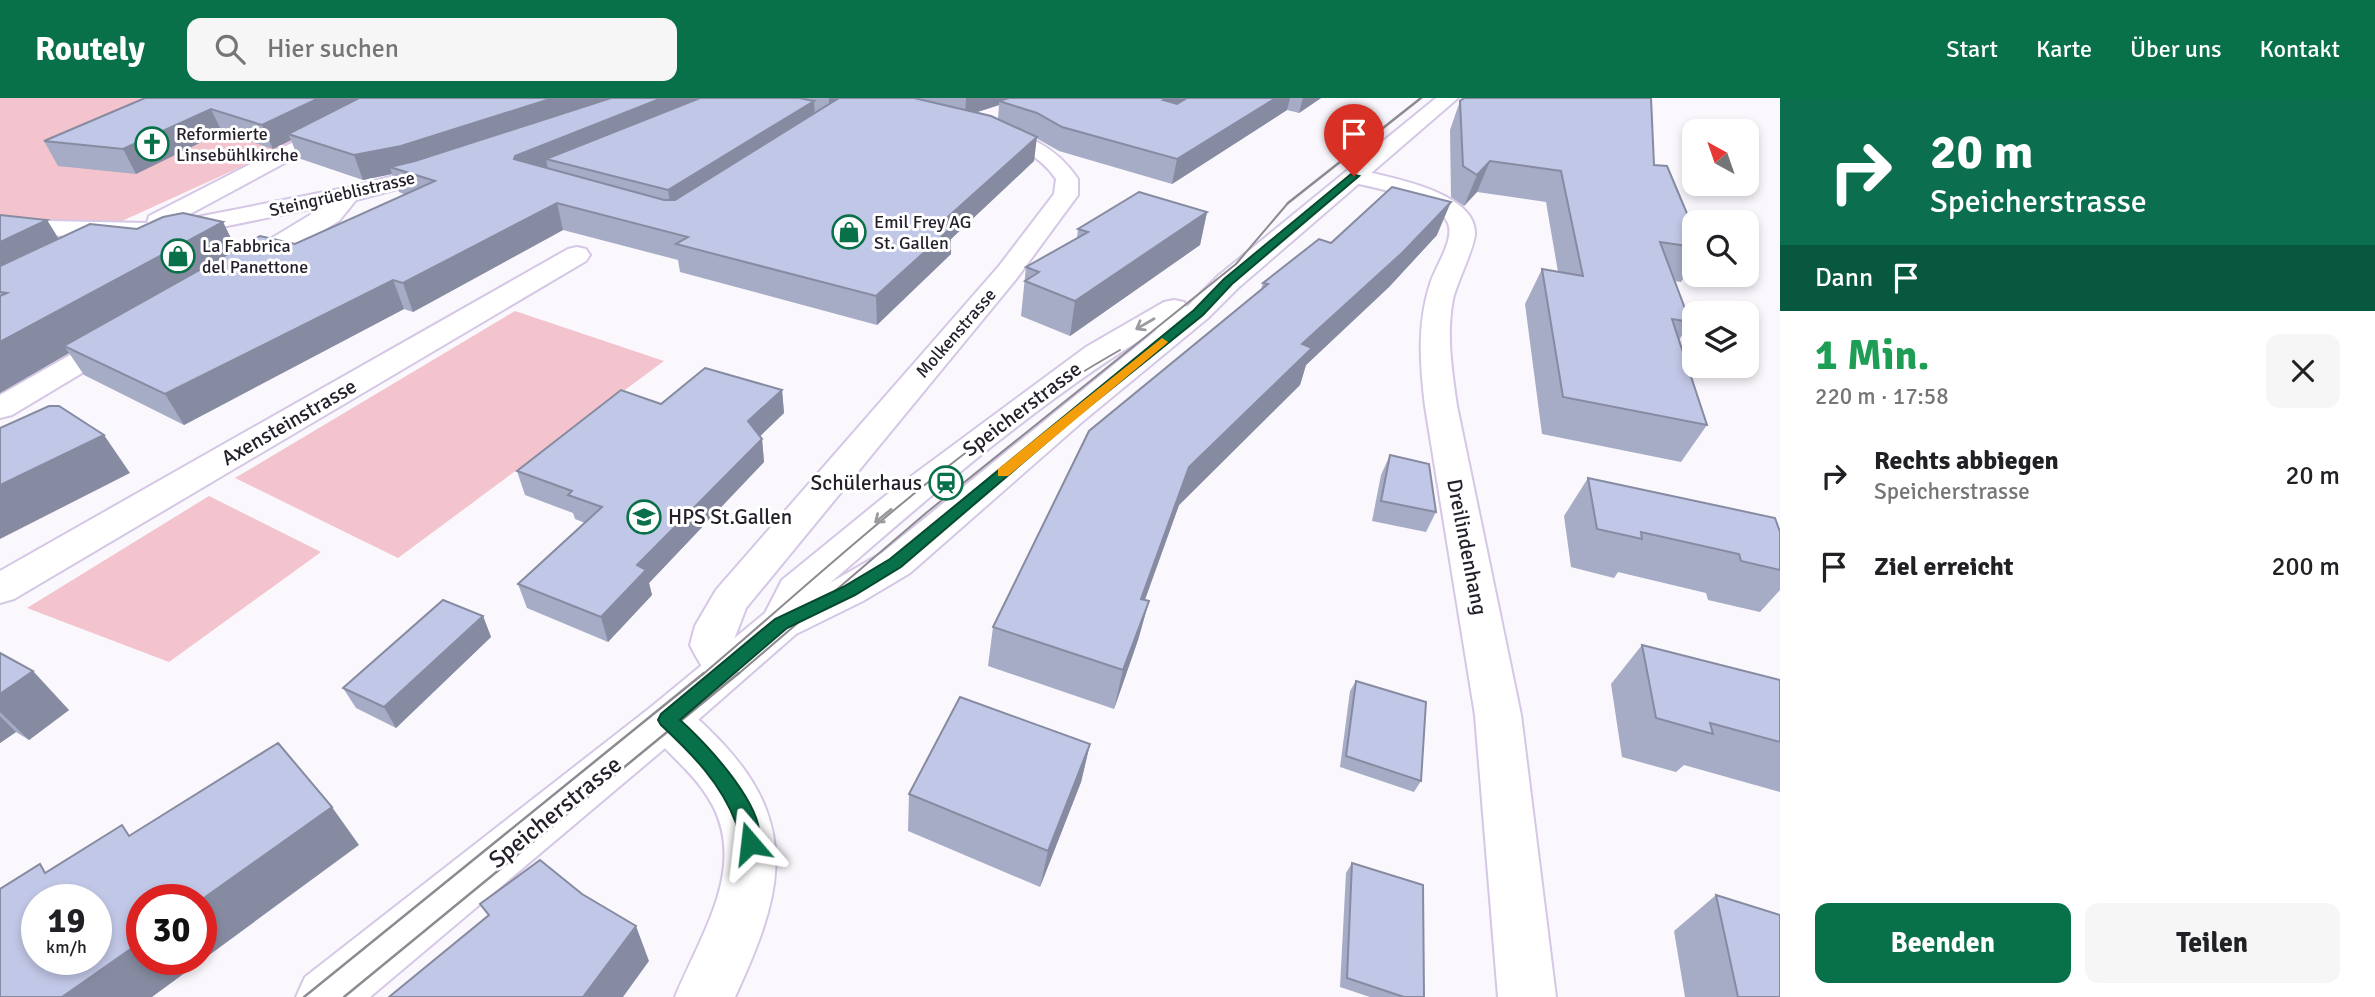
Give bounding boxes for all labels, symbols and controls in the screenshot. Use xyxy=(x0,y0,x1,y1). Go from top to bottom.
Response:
search box xyxy=(187,18,677,81)
text: Routely xyxy=(35,29,145,70)
icon: search xyxy=(211,30,249,68)
text: Hier suchen xyxy=(267,33,399,65)
text: Start xyxy=(1946,34,1998,64)
text: Karte xyxy=(2036,34,2092,64)
text: Über uns xyxy=(2130,34,2222,64)
text: Kontakt xyxy=(2260,34,2340,64)
pin xyxy=(1324,104,1384,176)
icon: arrive xyxy=(1335,115,1373,153)
north arrow xyxy=(1682,119,1759,196)
map controls xyxy=(1682,119,1759,378)
text: 20 m xyxy=(1930,122,2033,182)
place label: Reformierte Linsebühlkirche xyxy=(176,123,298,166)
church icon: Reformierte Linsebühlkirche xyxy=(133,125,171,163)
icon: right xyxy=(1815,126,1906,217)
street label: Steingrüeblistrasse xyxy=(267,167,417,221)
text: Speicherstrasse xyxy=(1930,182,2147,221)
button: search xyxy=(1682,210,1759,287)
place label: Emil Frey AG St. Gallen xyxy=(874,211,971,254)
shop icon: Emil Frey AG St. Gallen xyxy=(830,213,868,251)
place label: La Fabbrica del Panettone xyxy=(202,235,308,278)
shop icon: La Fabbrica del Panettone xyxy=(159,237,197,275)
icon: arrive xyxy=(1887,259,1925,297)
text: Dann xyxy=(1815,262,1873,294)
street label: Molkenstrasse xyxy=(911,284,1001,382)
button: layers xyxy=(1682,301,1759,378)
one-way arrow xyxy=(1136,317,1156,331)
text: 1 Min. xyxy=(1815,330,1929,381)
button: close xyxy=(2266,334,2340,408)
street label: Speicherstrasse xyxy=(957,356,1087,462)
street label: Axensteinstrasse xyxy=(217,373,361,471)
text: 220 m · 17:58 xyxy=(1815,382,1949,411)
text: Rechts abbiegen xyxy=(1874,445,2059,477)
icon: right xyxy=(1815,457,1853,495)
text: 20 m xyxy=(2285,460,2340,492)
station icon: Schülerhaus xyxy=(927,464,965,502)
place label: Schülerhaus xyxy=(811,470,922,496)
street label: Dreilindenhang xyxy=(1441,477,1493,617)
text: Speicherstrasse xyxy=(1874,477,2030,506)
school or university icon: HPS St.Gallen xyxy=(625,498,663,536)
place label: HPS St.Gallen xyxy=(668,504,792,530)
one-way arrow xyxy=(875,509,893,524)
icon: arrive xyxy=(1815,548,1853,586)
text: Ziel erreicht xyxy=(1874,551,2014,583)
text: 200 m xyxy=(2271,551,2340,583)
street label: Speicherstrasse xyxy=(482,749,628,875)
position arrow xyxy=(713,806,787,880)
speed limit sign: 30 xyxy=(126,884,217,975)
text: 19 xyxy=(48,899,85,942)
button: Beenden xyxy=(1815,903,2071,983)
button: Teilen xyxy=(2085,903,2340,983)
text: km/h xyxy=(46,936,87,958)

